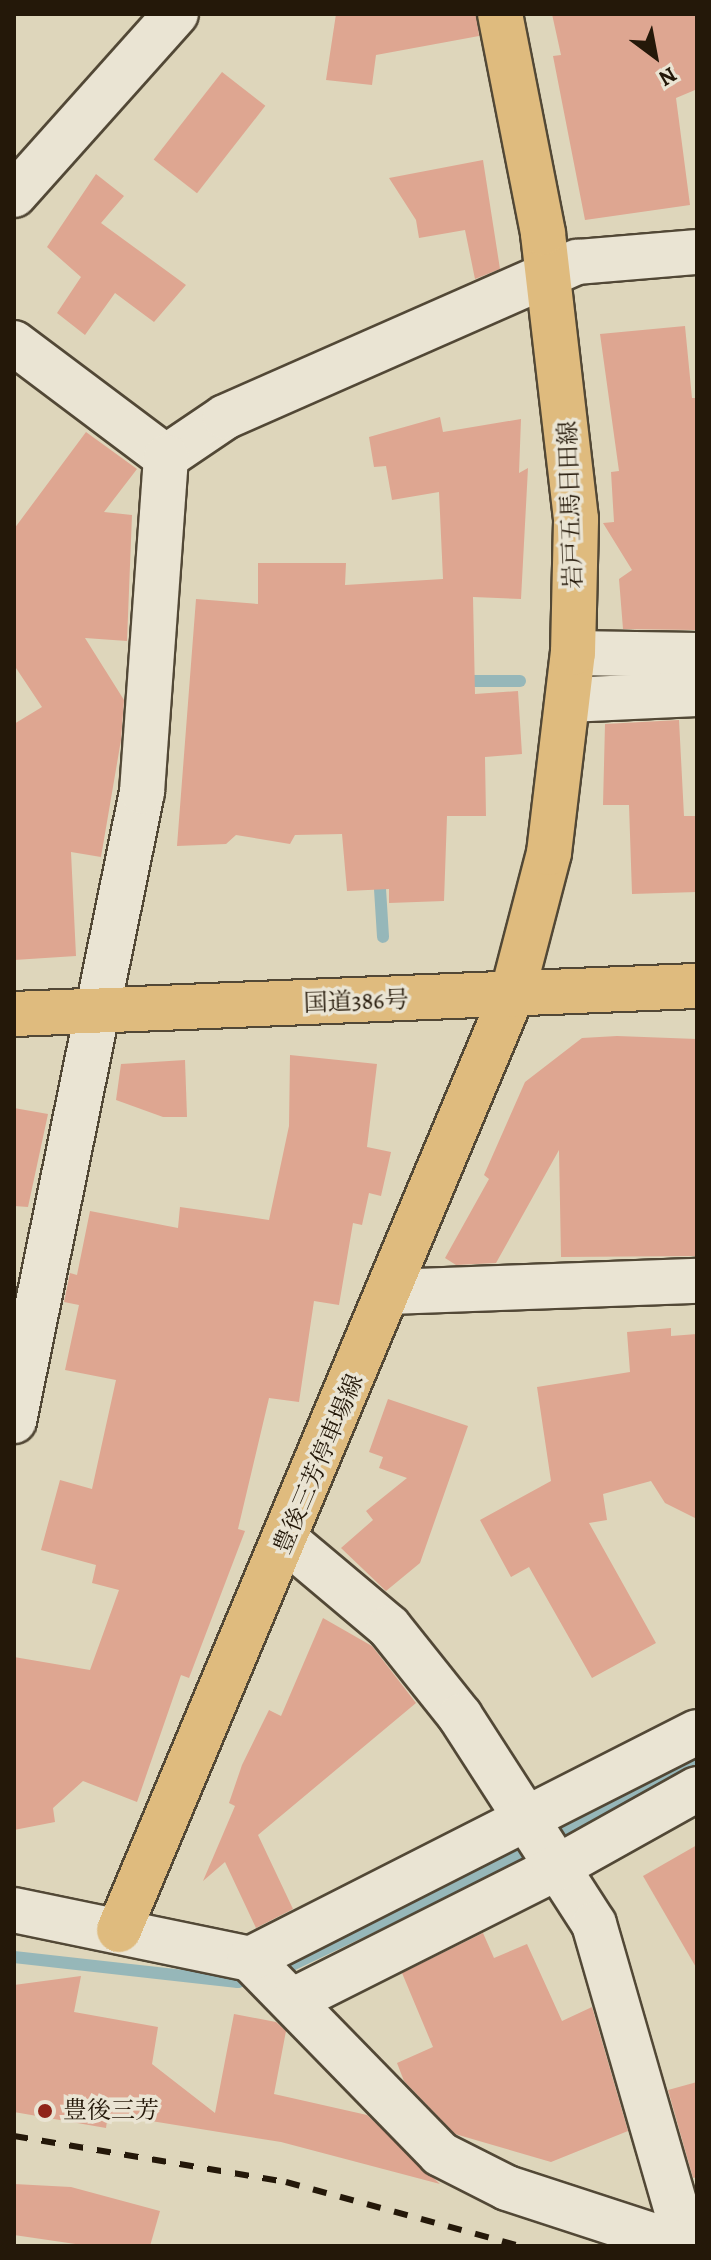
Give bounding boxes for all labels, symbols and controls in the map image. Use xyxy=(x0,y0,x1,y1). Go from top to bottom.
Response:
north arrow xyxy=(615,16,695,96)
text: N xyxy=(653,59,682,93)
street label: 岩戸五馬日田線 xyxy=(554,421,588,589)
street label: 国道386号 xyxy=(303,986,409,1018)
street label: 豊後三芳停車場線 xyxy=(268,1370,370,1558)
place label: 豊後三芳 xyxy=(63,2097,159,2125)
marker: 豊後三芳 xyxy=(34,2100,56,2122)

